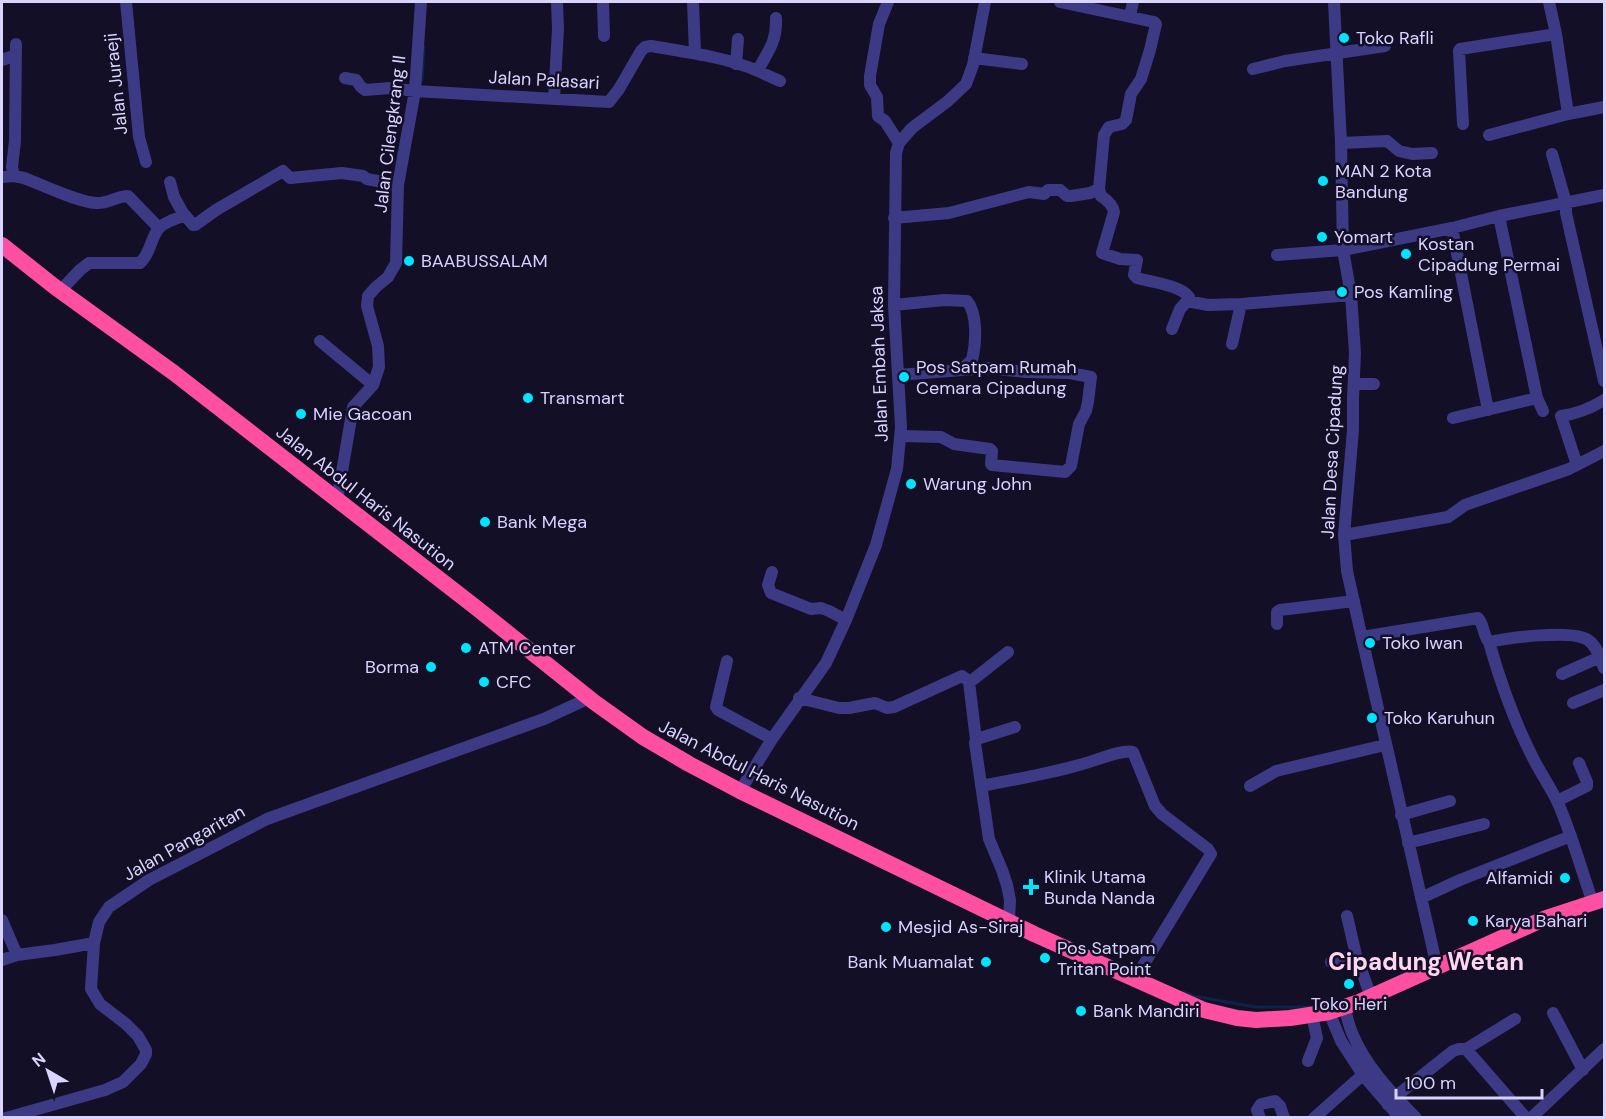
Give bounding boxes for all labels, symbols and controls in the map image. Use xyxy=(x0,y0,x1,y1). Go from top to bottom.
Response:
place label: Toko Rafli xyxy=(1356,26,1434,50)
marker: Toko Rafli xyxy=(1337,31,1351,45)
street label: Jalan Juraeji xyxy=(99,32,133,136)
street label: Jalan Cilengkrang II xyxy=(368,54,412,214)
street label: Jalan Palasari xyxy=(488,65,600,95)
place label: MAN 2 Kota Bandung xyxy=(1335,159,1432,204)
marker: MAN 2 Kota Bandung xyxy=(1316,174,1330,188)
place label: Yomart xyxy=(1334,225,1393,249)
marker: Yomart xyxy=(1315,230,1329,244)
place label: Kostan Cipadung Permai xyxy=(1418,232,1560,277)
marker: Kostan Cipadung Permai xyxy=(1399,247,1413,261)
place label: BAABUSSALAM xyxy=(421,249,548,273)
marker: BAABUSSALAM xyxy=(402,254,416,268)
place label: Pos Kamling xyxy=(1354,280,1453,304)
street label: Jalan Embah Jaksa xyxy=(864,285,894,443)
marker: Pos Kamling xyxy=(1335,285,1349,299)
place label: Pos Satpam Rumah Cemara Cipadung xyxy=(916,355,1077,400)
street label: Jalan Desa Cipadung xyxy=(1315,364,1349,540)
marker: Pos Satpam Rumah Cemara Cipadung xyxy=(897,370,911,384)
place label: Transmart xyxy=(540,386,624,410)
marker: Transmart xyxy=(521,391,535,405)
place label: Mie Gacoan xyxy=(313,402,412,426)
marker: Mie Gacoan xyxy=(294,407,308,421)
street label: Jalan Abdul Haris Nasution xyxy=(271,420,461,576)
place label: Warung John xyxy=(923,472,1032,496)
marker: Warung John xyxy=(904,477,918,491)
place label: Bank Mega xyxy=(497,510,587,534)
marker: Bank Mega xyxy=(478,515,492,529)
place label: Toko Iwan xyxy=(1382,631,1463,655)
place label: ATM Center xyxy=(478,636,576,660)
marker: Toko Iwan xyxy=(1363,636,1377,650)
marker: ATM Center xyxy=(459,641,473,655)
place label: Borma xyxy=(365,655,419,679)
marker: Borma xyxy=(424,660,438,674)
place label: CFC xyxy=(496,670,532,694)
marker: CFC xyxy=(477,675,491,689)
place label: Toko Karuhun xyxy=(1384,706,1495,730)
marker: Toko Karuhun xyxy=(1365,711,1379,725)
street label: Jalan Abdul Haris Nasution xyxy=(655,714,863,836)
street label: Jalan Pangaritan xyxy=(119,800,249,886)
place label: Klinik Utama Bunda Nanda xyxy=(1044,865,1155,910)
place label: Alfamidi xyxy=(1486,866,1553,890)
marker: Alfamidi xyxy=(1558,871,1572,885)
marker: Klinik Utama Bunda Nanda xyxy=(1022,878,1040,896)
place label: Karya Bahari xyxy=(1485,909,1587,933)
marker: Karya Bahari xyxy=(1466,914,1480,928)
place label: Mesjid As-Siraj xyxy=(898,915,1023,939)
marker: Mesjid As-Siraj xyxy=(879,920,893,934)
place label: Pos Satpam Tritan Point xyxy=(1057,936,1156,981)
district label: Cipadung Wetan xyxy=(1328,946,1524,977)
place label: Bank Muamalat xyxy=(847,950,974,974)
marker: Pos Satpam Tritan Point xyxy=(1038,951,1052,965)
marker: Bank Muamalat xyxy=(979,955,993,969)
marker: Toko Heri xyxy=(1342,977,1356,991)
place label: Toko Heri xyxy=(1311,992,1387,1016)
place label: Bank Mandiri xyxy=(1093,999,1200,1023)
marker: Bank Mandiri xyxy=(1074,1004,1088,1018)
north arrow xyxy=(18,1041,78,1101)
text: N xyxy=(28,1048,50,1072)
scale bar xyxy=(1396,1062,1542,1100)
text: 100 m xyxy=(1405,1071,1456,1095)

